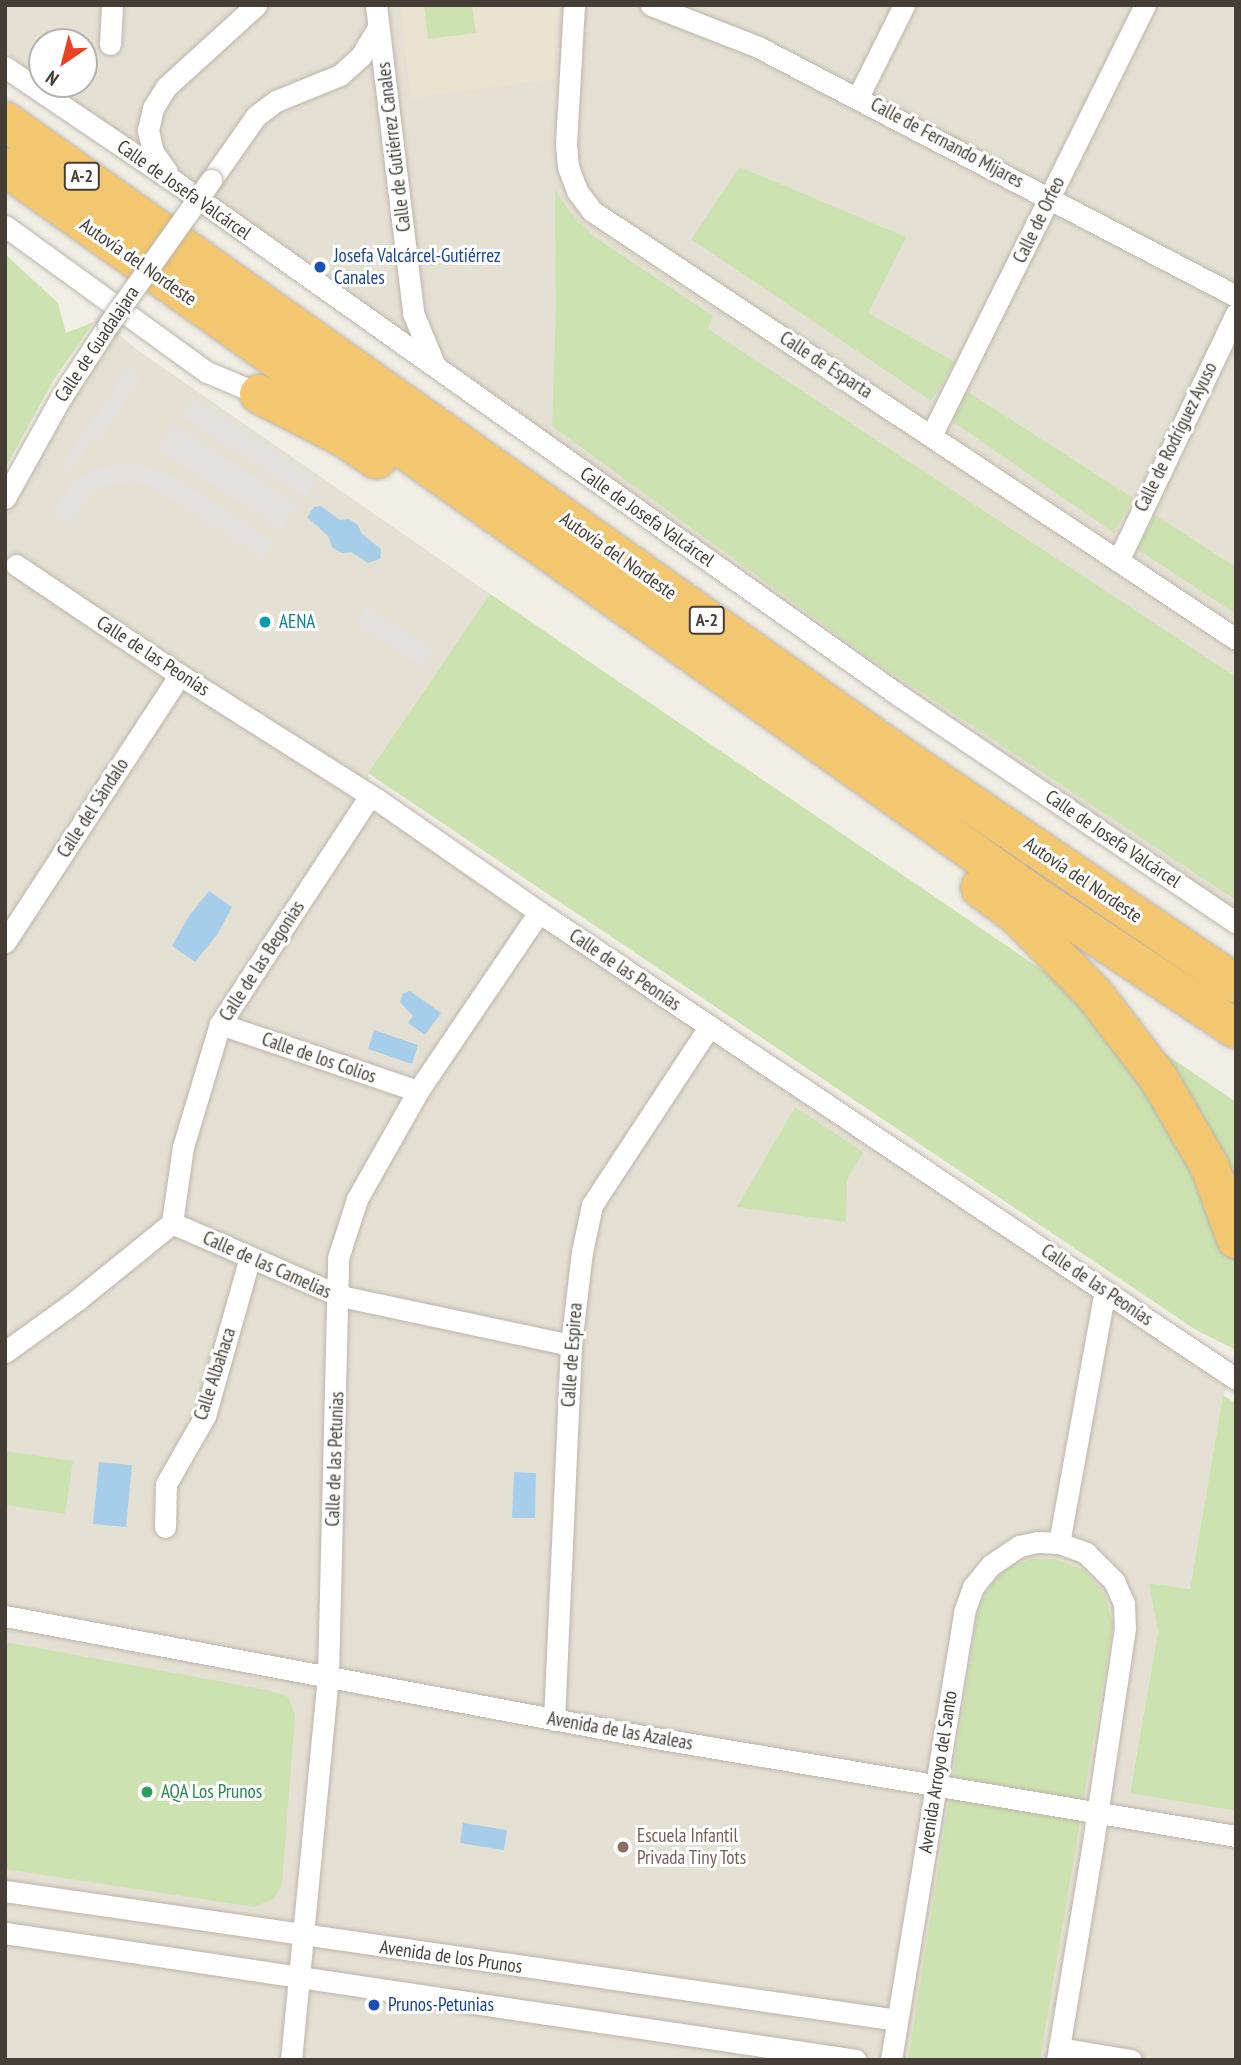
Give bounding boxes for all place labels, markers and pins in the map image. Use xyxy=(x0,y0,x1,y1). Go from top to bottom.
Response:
place label: Josefa Valcárcel-Gutiérrez Canales xyxy=(334,245,501,289)
marker: Josefa Valcárcel-Gutiérrez Canales xyxy=(312,259,328,275)
place label: AENA xyxy=(279,611,315,633)
marker: AENA xyxy=(257,614,273,630)
place label: AQA Los Prunos xyxy=(161,1781,263,1803)
marker: AQA Los Prunos xyxy=(139,1784,155,1800)
place label: Escuela Infantil Privada Tiny Tots xyxy=(637,1825,748,1869)
marker: Escuela Infantil Privada Tiny Tots xyxy=(615,1839,631,1855)
place label: Prunos-Petunias xyxy=(388,1994,494,2016)
marker: Prunos-Petunias xyxy=(366,1997,382,2013)

